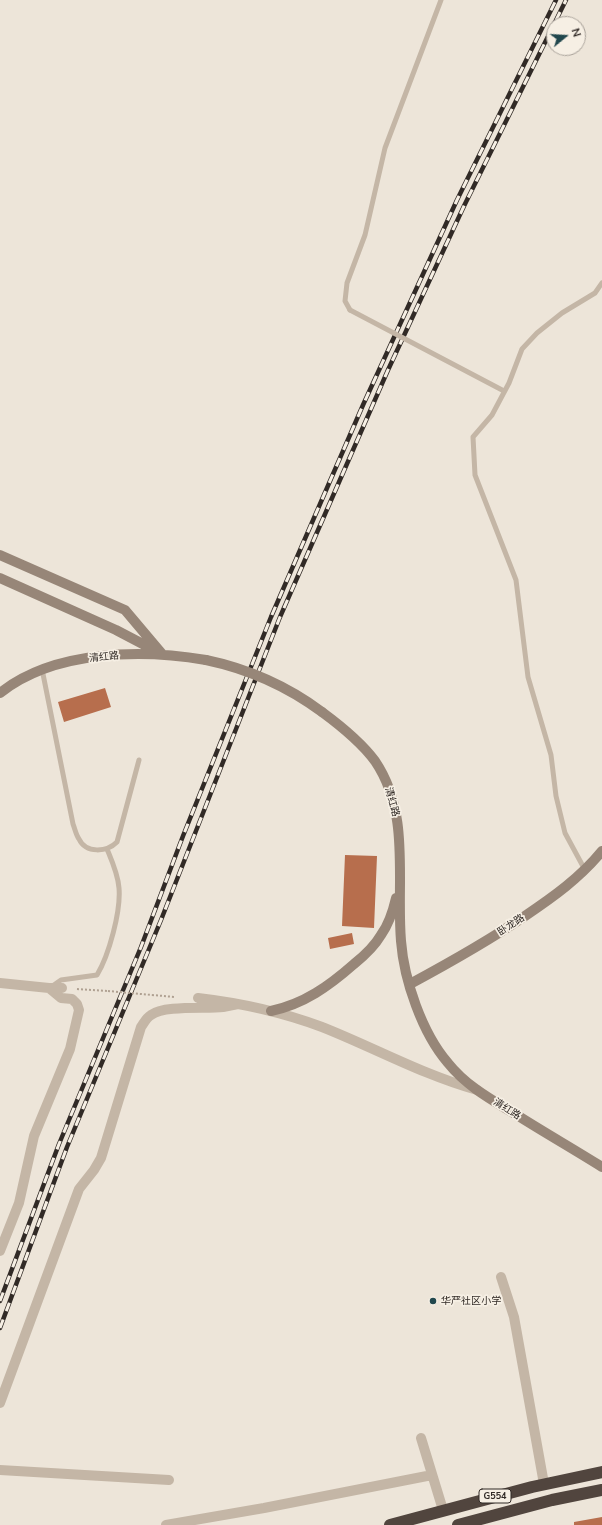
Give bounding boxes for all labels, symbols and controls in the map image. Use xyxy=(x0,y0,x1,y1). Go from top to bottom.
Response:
north arrow xyxy=(546,16,586,56)
text: N xyxy=(569,26,584,39)
street label: 清红路 xyxy=(88,649,120,665)
street label: 清红路 xyxy=(382,786,402,818)
street label: 卧龙路 xyxy=(495,912,527,938)
street label: 清红路 xyxy=(491,1096,523,1122)
place label: 华严社区小学 xyxy=(441,1295,501,1307)
marker: 华严社区小学 xyxy=(428,1296,438,1306)
road number: G554 xyxy=(479,1489,511,1503)

